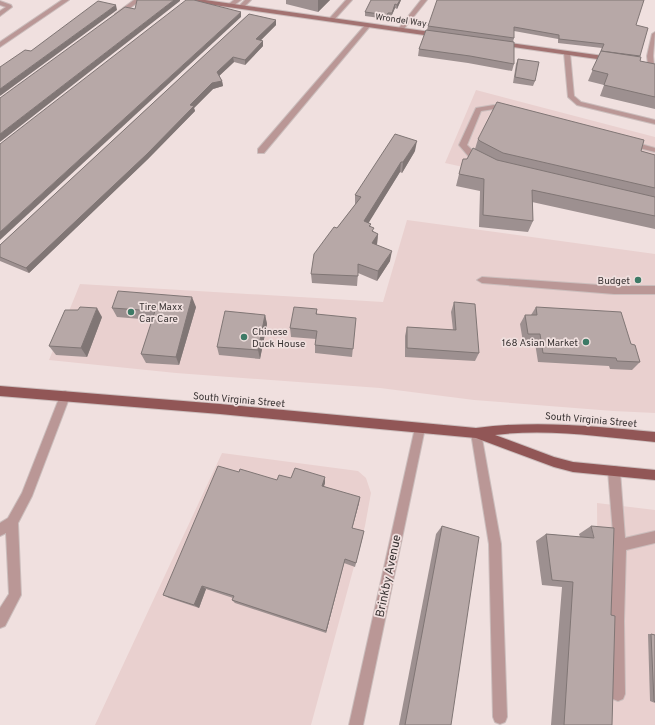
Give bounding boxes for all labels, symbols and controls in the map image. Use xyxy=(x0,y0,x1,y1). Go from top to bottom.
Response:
street label: Wrondel Way xyxy=(375,11,427,30)
place label: Budget xyxy=(598,275,630,288)
marker: Budget xyxy=(633,275,643,285)
place label: Tire Maxx Car Care xyxy=(139,301,183,326)
marker: Tire Maxx Car Care xyxy=(126,307,136,317)
place label: Chinese Duck House xyxy=(252,326,305,351)
marker: Chinese Duck House xyxy=(239,332,249,342)
place label: 168 Asian Market xyxy=(502,337,578,350)
marker: 168 Asian Market xyxy=(581,337,591,347)
street label: South Virginia Street xyxy=(192,390,286,411)
street label: South Virginia Street xyxy=(544,410,638,431)
street label: Brinkby Avenue xyxy=(372,533,406,619)

